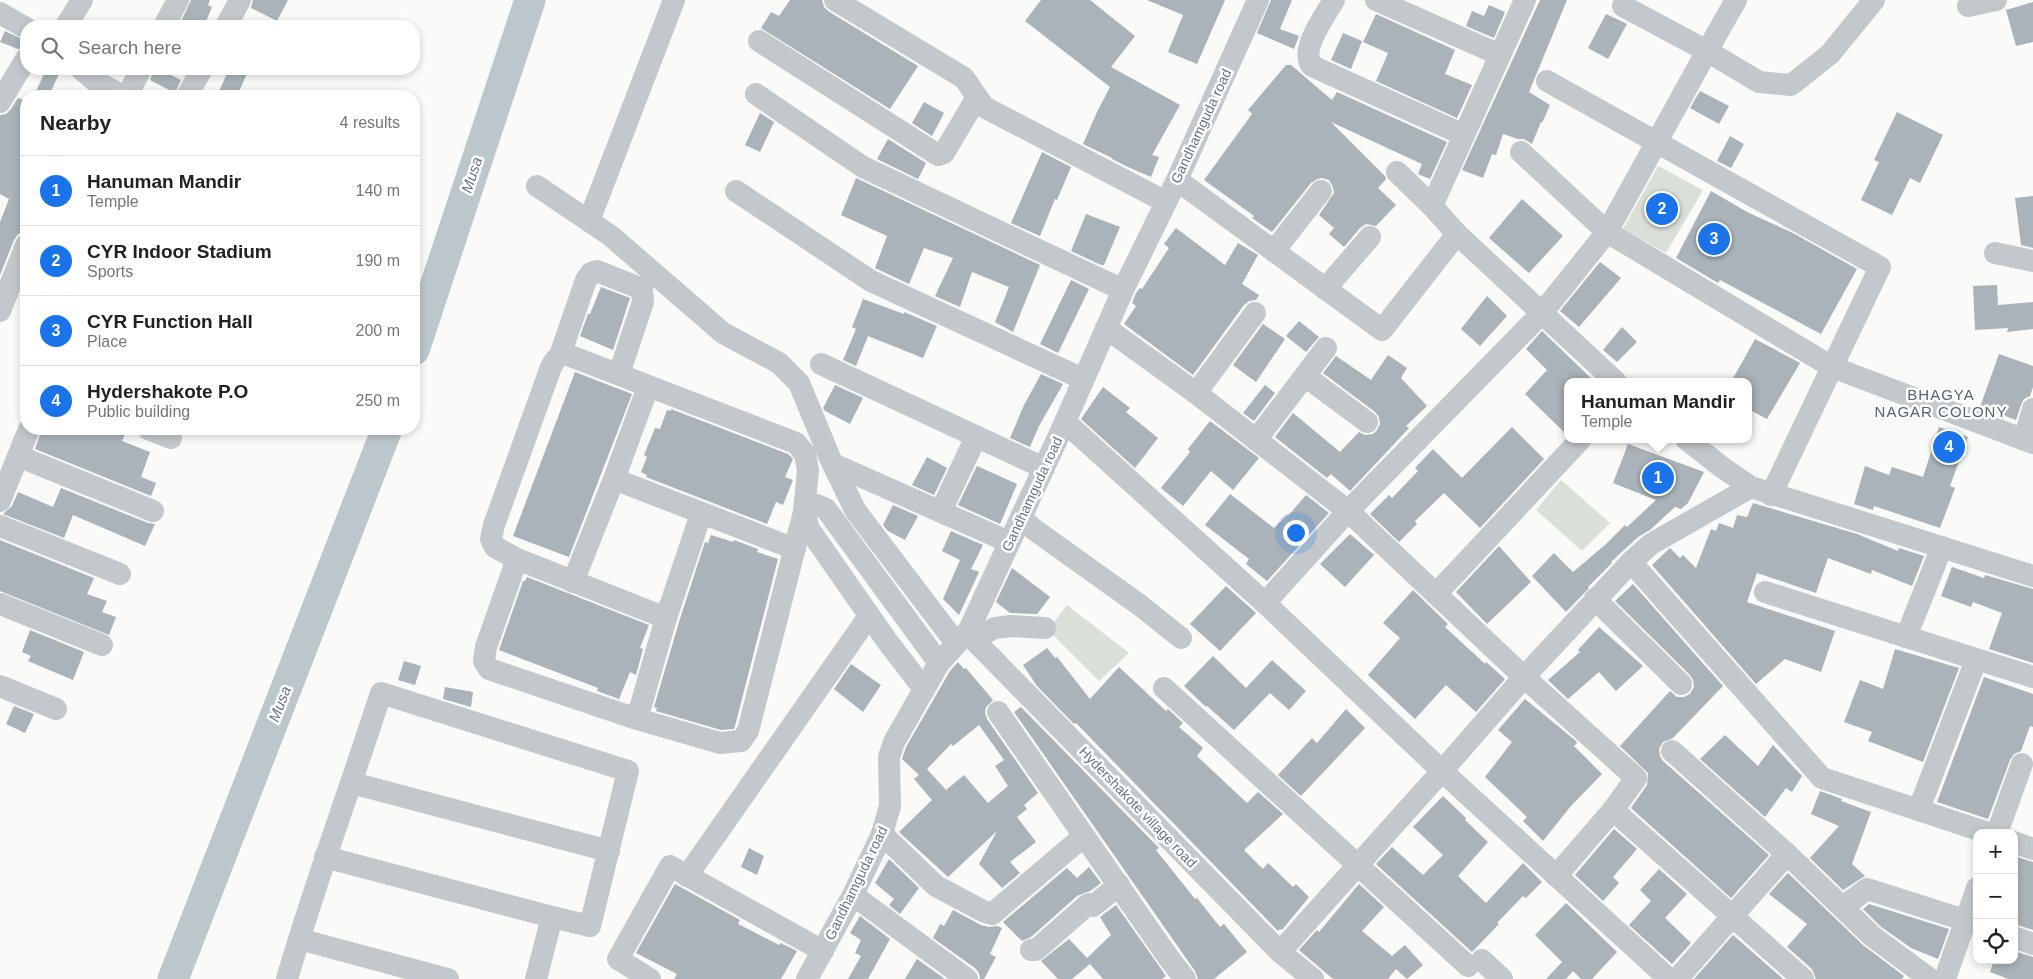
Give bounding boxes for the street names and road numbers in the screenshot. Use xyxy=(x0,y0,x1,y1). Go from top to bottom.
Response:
street label: Gandhamguda road xyxy=(1167,66,1235,186)
street label: Gandhamguda road xyxy=(998,434,1066,554)
street label: Hydershakote village road xyxy=(1076,743,1200,871)
street label: Gandhamguda road xyxy=(822,824,890,942)

